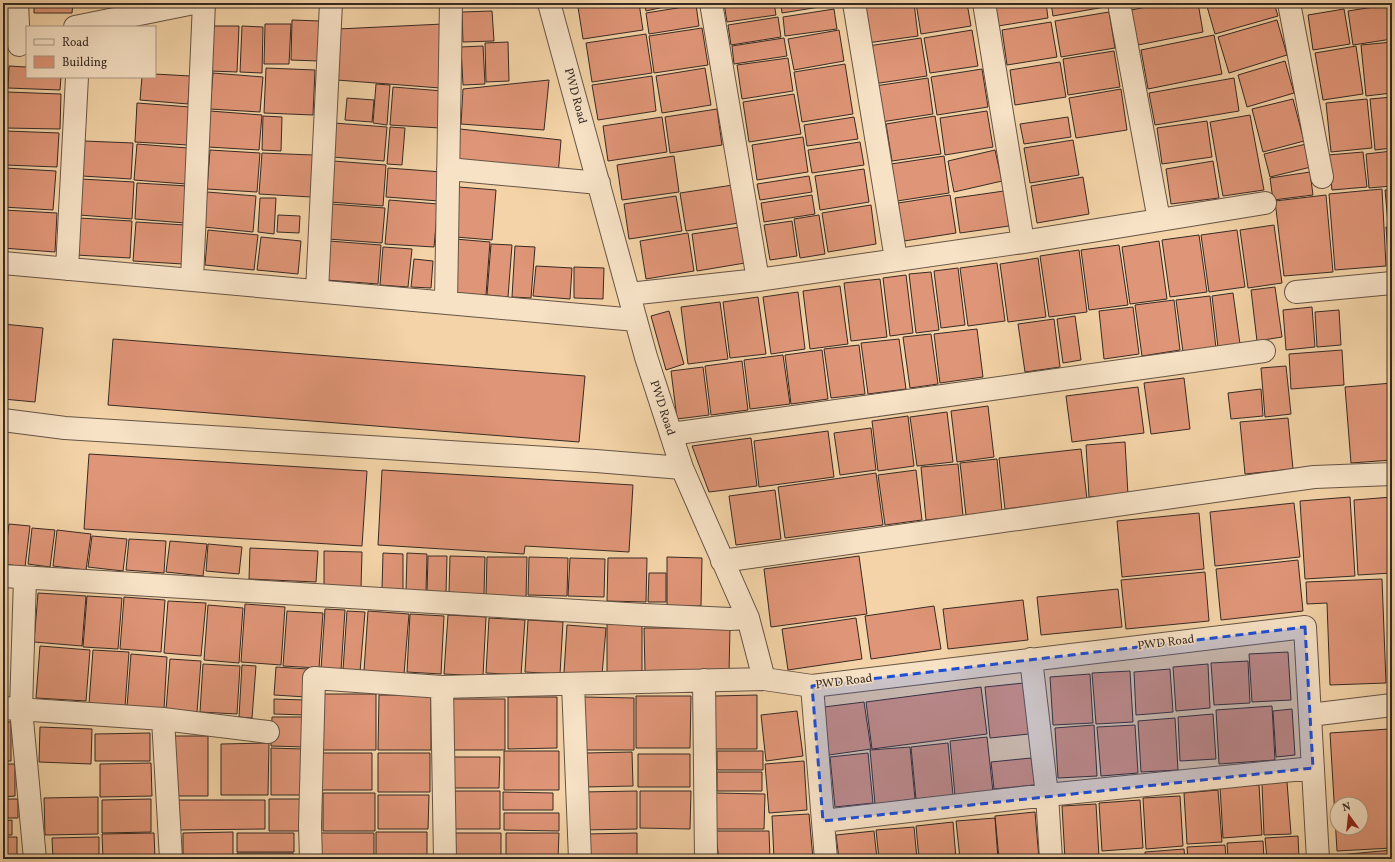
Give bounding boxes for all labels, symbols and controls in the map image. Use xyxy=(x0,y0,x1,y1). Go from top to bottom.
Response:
legend xyxy=(26,26,156,78)
text: Road xyxy=(62,35,89,51)
text: Building xyxy=(62,55,107,71)
street label: PWD Road xyxy=(560,66,590,126)
street label: PWD Road xyxy=(646,378,679,438)
street label: PWD Road xyxy=(1137,632,1196,654)
street label: PWD Road xyxy=(815,671,874,693)
north arrow xyxy=(1329,796,1369,836)
text: N xyxy=(1341,800,1353,816)

